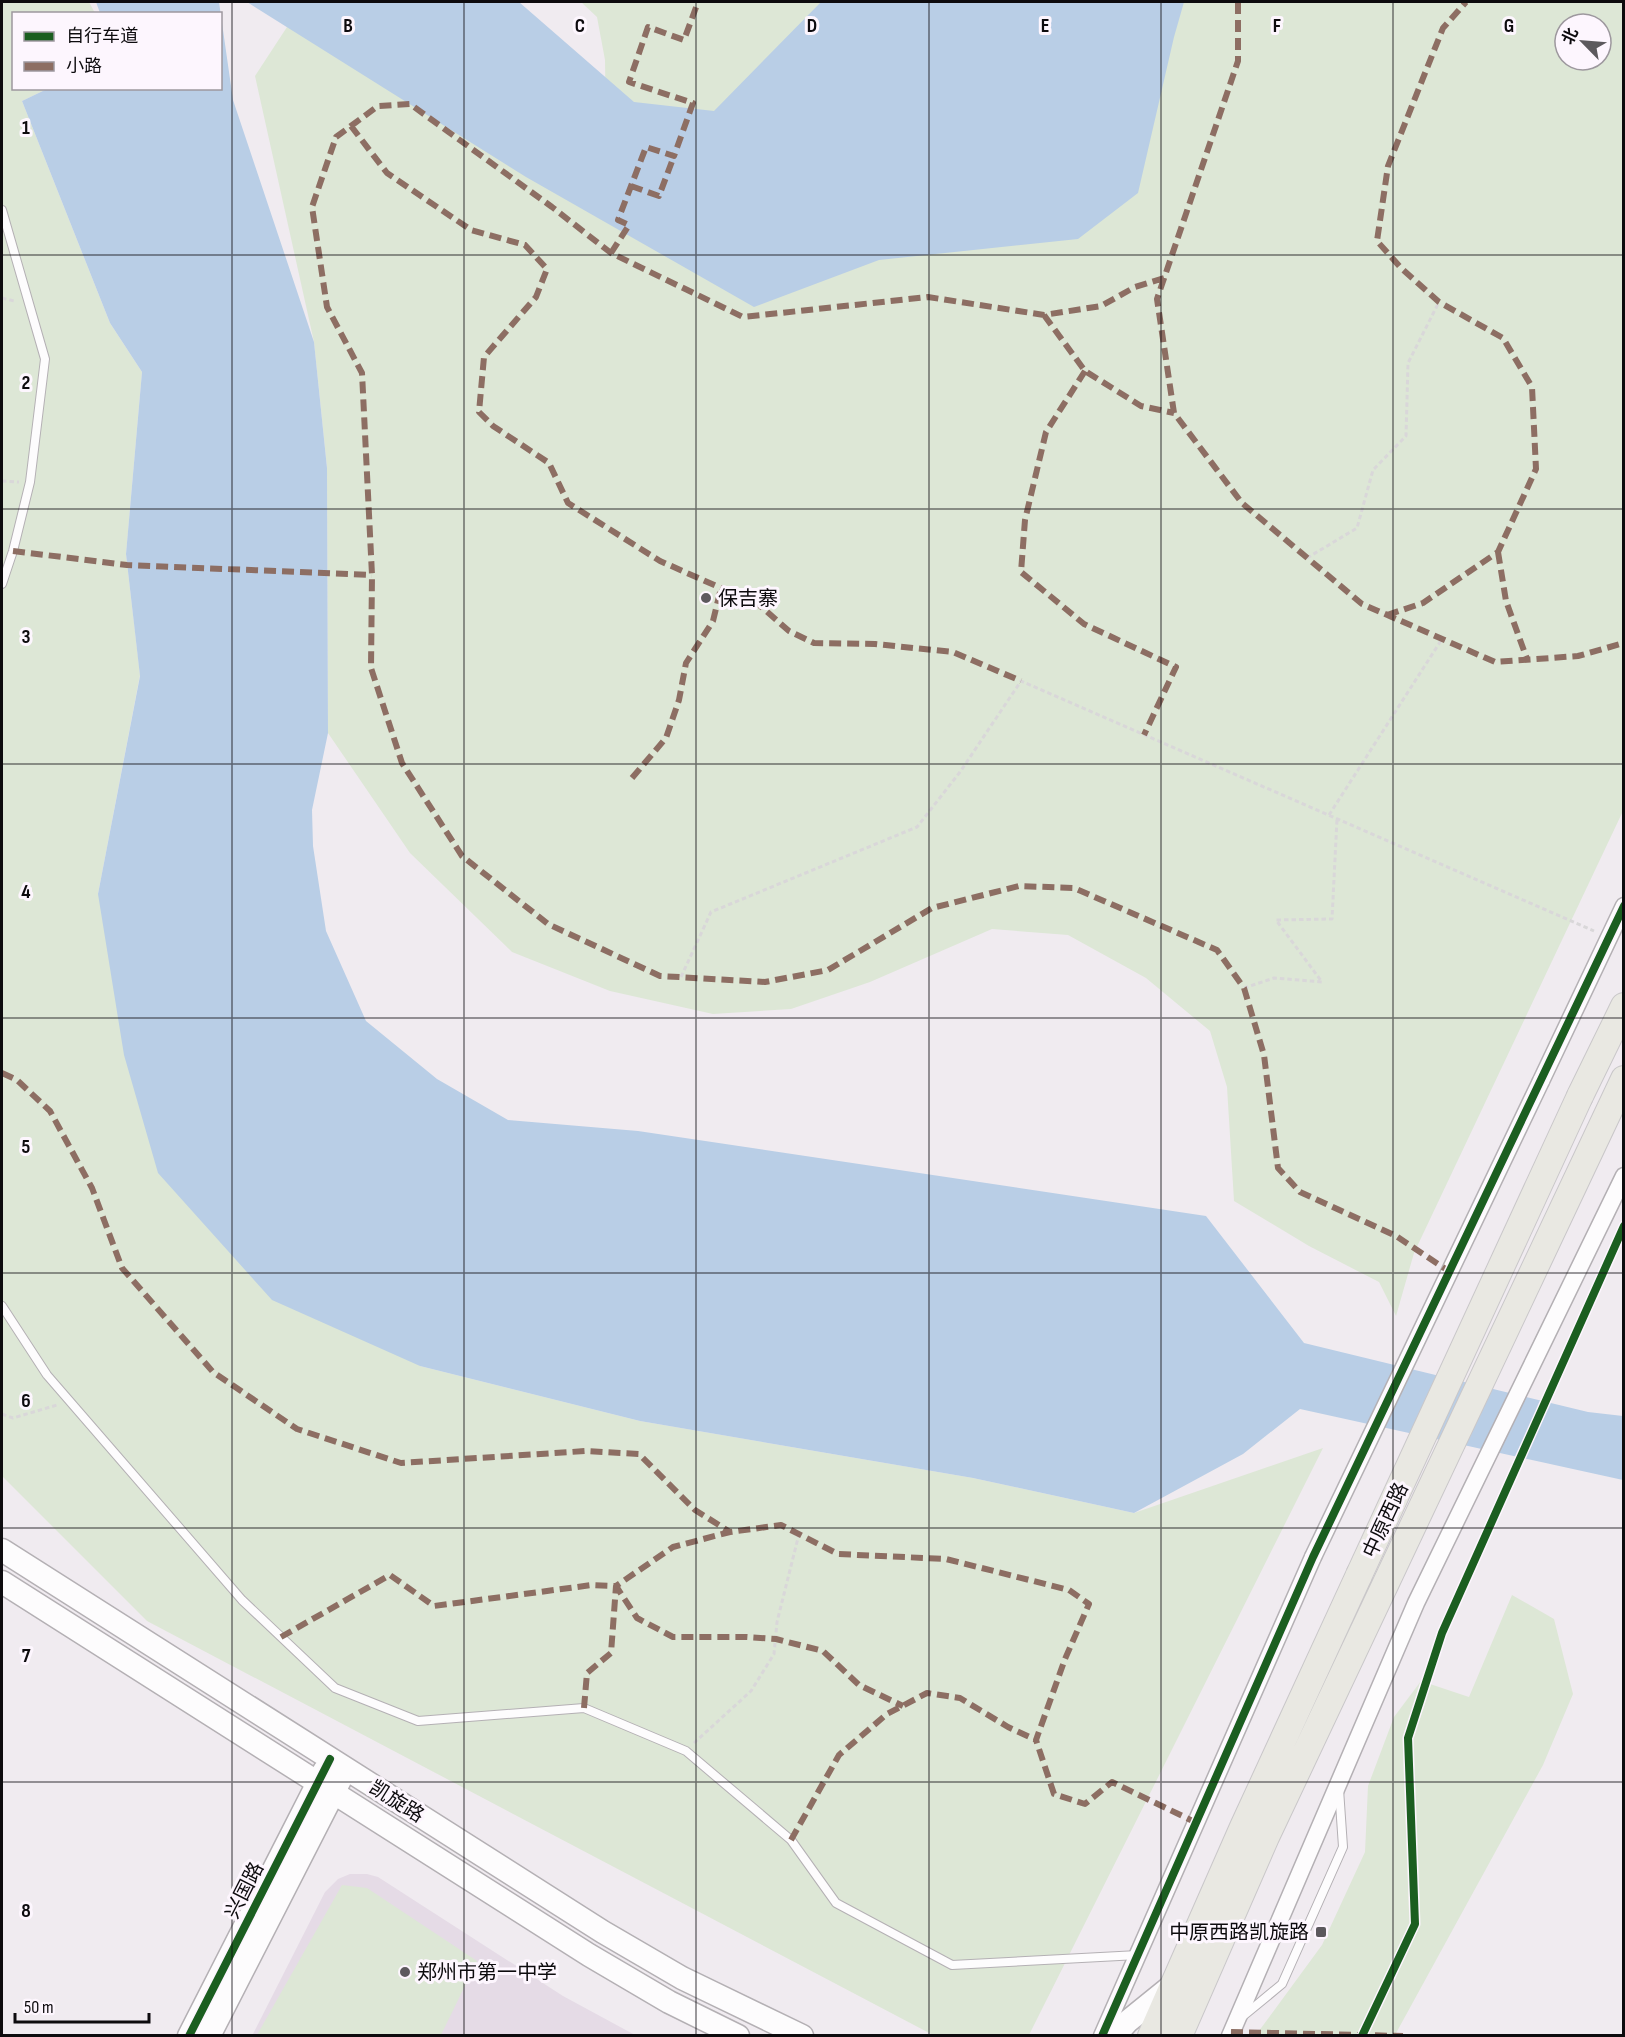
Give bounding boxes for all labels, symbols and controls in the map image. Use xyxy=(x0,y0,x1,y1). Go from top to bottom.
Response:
legend xyxy=(12,12,222,90)
north arrow xyxy=(1553,12,1613,72)
text: B xyxy=(343,14,353,38)
text: C xyxy=(575,14,585,38)
text: D xyxy=(807,14,817,38)
text: E xyxy=(1041,14,1049,38)
text: F xyxy=(1273,14,1281,38)
text: G xyxy=(1504,14,1514,38)
text: 北 xyxy=(1559,25,1583,48)
text: 自行车道 xyxy=(66,26,138,47)
text: 小路 xyxy=(66,56,102,77)
text: 1 xyxy=(22,116,30,140)
text: 2 xyxy=(22,371,30,395)
place label: 保吉寨 xyxy=(718,587,778,611)
marker: 保吉寨 xyxy=(699,591,713,605)
text: 3 xyxy=(22,625,31,649)
text: 4 xyxy=(21,880,31,904)
text: 5 xyxy=(22,1135,31,1159)
text: 6 xyxy=(21,1389,31,1413)
street label: 中原西路 xyxy=(1358,1479,1414,1562)
text: 7 xyxy=(22,1644,31,1668)
street label: 凯旋路 xyxy=(365,1776,428,1828)
street label: 兴国路 xyxy=(221,1858,269,1923)
text: 8 xyxy=(21,1899,31,1923)
place label: 中原西路凯旋路 xyxy=(1169,1921,1309,1945)
marker: 中原西路凯旋路 xyxy=(1314,1925,1328,1939)
place label: 郑州市第一中学 xyxy=(417,1961,557,1985)
marker: 郑州市第一中学 xyxy=(398,1965,412,1979)
scale bar xyxy=(15,1986,148,2024)
text: 50 m xyxy=(24,1997,54,2018)

